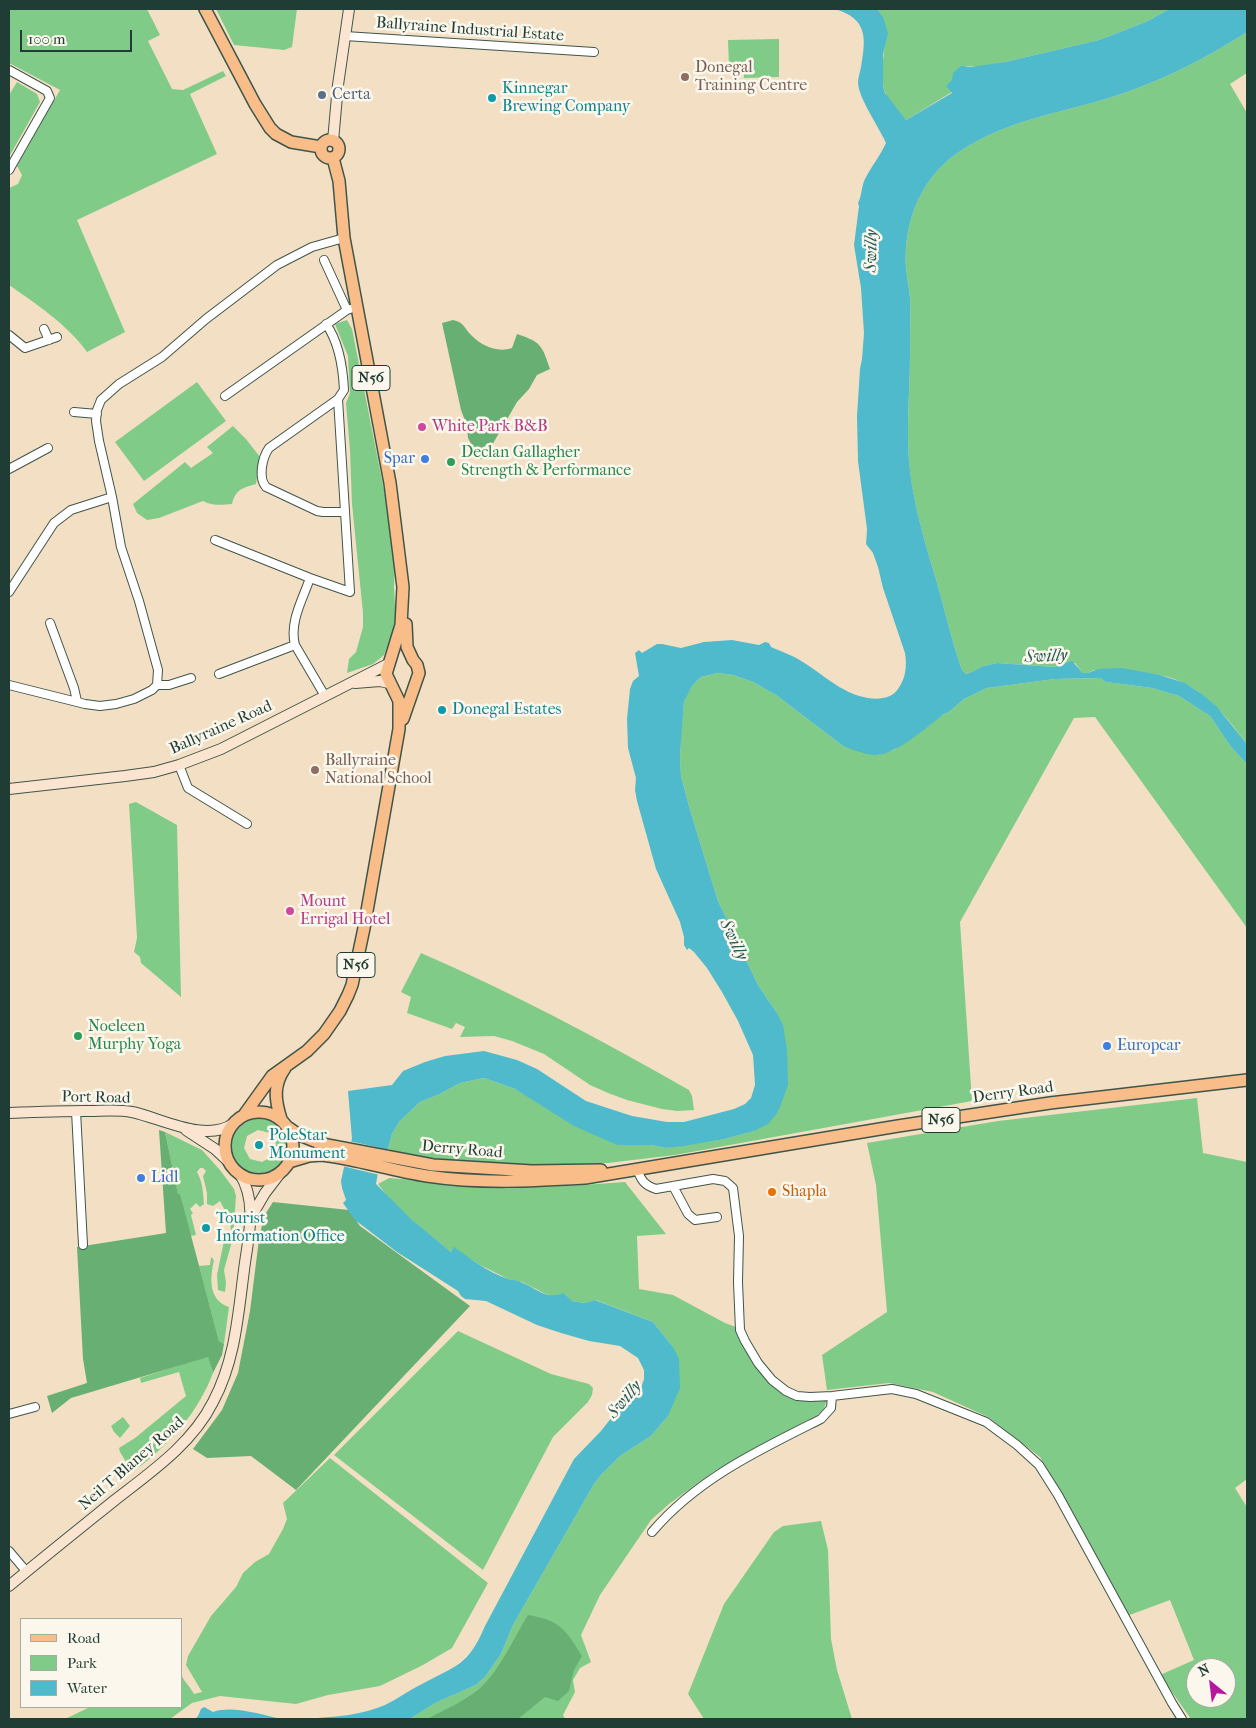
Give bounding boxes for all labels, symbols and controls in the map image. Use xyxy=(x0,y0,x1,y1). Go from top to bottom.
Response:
street label: Ballyraine Industrial Estate xyxy=(375,14,565,46)
scale bar xyxy=(22,20,135,52)
text: 100 m xyxy=(28,30,66,48)
place label: Donegal Training Centre xyxy=(695,58,807,96)
marker: Donegal Training Centre xyxy=(679,71,691,83)
place label: Kinnegar Brewing Company xyxy=(502,79,630,117)
place label: Certa xyxy=(332,85,371,105)
marker: Certa xyxy=(316,89,328,101)
marker: Kinnegar Brewing Company xyxy=(486,92,498,104)
water label: Swilly xyxy=(861,229,883,273)
road number: N56 xyxy=(352,366,390,390)
place label: White Park B&B xyxy=(432,417,548,437)
marker: White Park B&B xyxy=(416,421,428,433)
place label: Declan Gallagher Strength & Performance xyxy=(461,443,631,481)
place label: Spar xyxy=(384,449,415,469)
marker: Spar xyxy=(419,453,431,465)
marker: Declan Gallagher Strength & Performance xyxy=(445,456,457,468)
water label: Swilly xyxy=(1024,645,1068,669)
street label: Ballyraine Road xyxy=(167,697,275,759)
place label: Donegal Estates xyxy=(452,700,561,720)
marker: Donegal Estates xyxy=(436,704,448,716)
place label: Ballyraine National School xyxy=(325,751,432,789)
marker: Ballyraine National School xyxy=(309,764,321,776)
place label: Mount Errigal Hotel xyxy=(300,892,390,930)
marker: Mount Errigal Hotel xyxy=(284,905,296,917)
water label: Swilly xyxy=(714,916,752,964)
road number: N56 xyxy=(337,952,375,978)
place label: Noeleen Murphy Yoga xyxy=(88,1017,181,1055)
marker: Noeleen Murphy Yoga xyxy=(72,1030,84,1042)
place label: Europcar xyxy=(1117,1036,1181,1056)
marker: Europcar xyxy=(1101,1040,1113,1052)
street label: Derry Road xyxy=(971,1078,1055,1108)
street label: Port Road xyxy=(61,1088,131,1108)
road number: N56 xyxy=(922,1108,960,1132)
place label: PoleStar Monument xyxy=(269,1126,346,1164)
street label: Derry Road xyxy=(421,1137,503,1163)
marker: PoleStar Monument xyxy=(253,1139,265,1151)
place label: Lidl xyxy=(151,1168,178,1188)
marker: Lidl xyxy=(135,1172,147,1184)
place label: Shapla xyxy=(782,1182,827,1202)
marker: Shapla xyxy=(766,1186,778,1198)
place label: Tourist Information Office xyxy=(216,1209,345,1247)
marker: Tourist Information Office xyxy=(200,1222,212,1234)
water label: Swilly xyxy=(603,1377,647,1423)
street label: Neil T Blaney Road xyxy=(75,1413,189,1515)
legend xyxy=(20,1618,182,1708)
text: Road xyxy=(67,1629,100,1647)
text: Park xyxy=(67,1654,97,1672)
north arrow xyxy=(1186,1658,1236,1708)
text: N xyxy=(1195,1660,1213,1680)
text: Water xyxy=(67,1679,107,1697)

